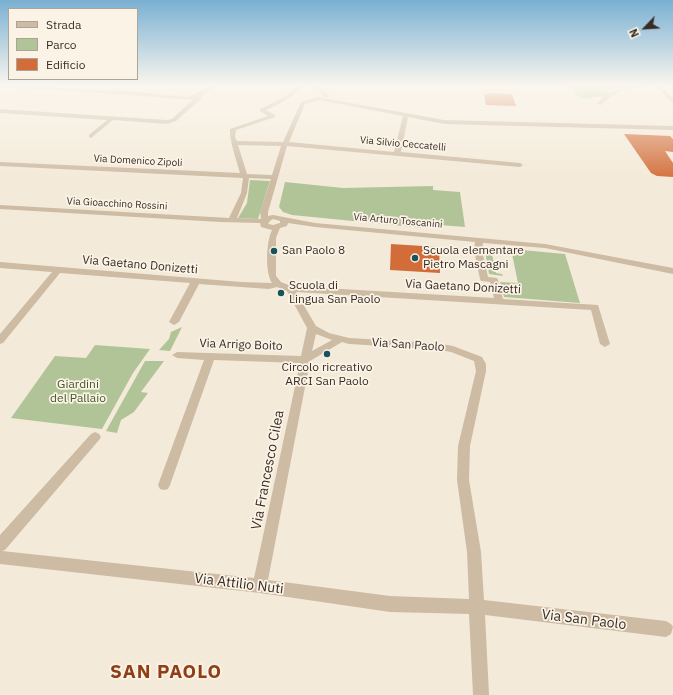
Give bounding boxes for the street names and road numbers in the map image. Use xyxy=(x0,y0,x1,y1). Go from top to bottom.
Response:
street label: Via Silvio Ceccatelli xyxy=(359,134,447,154)
street label: Via Domenico Zipoli xyxy=(93,153,183,169)
street label: Via Gioacchino Rossini xyxy=(66,195,168,213)
street label: Via Arturo Toscanini xyxy=(353,211,443,231)
street label: Via Gaetano Donizetti xyxy=(82,253,198,277)
street label: Via Gaetano Donizetti xyxy=(405,277,521,297)
street label: Via San Paolo xyxy=(371,335,445,355)
street label: Via Arrigo Boito xyxy=(199,336,283,354)
street label: Via Francesco Cilea xyxy=(248,409,288,531)
street label: Via Attilio Nuti xyxy=(193,570,285,598)
street label: Via San Paolo xyxy=(541,606,627,634)

